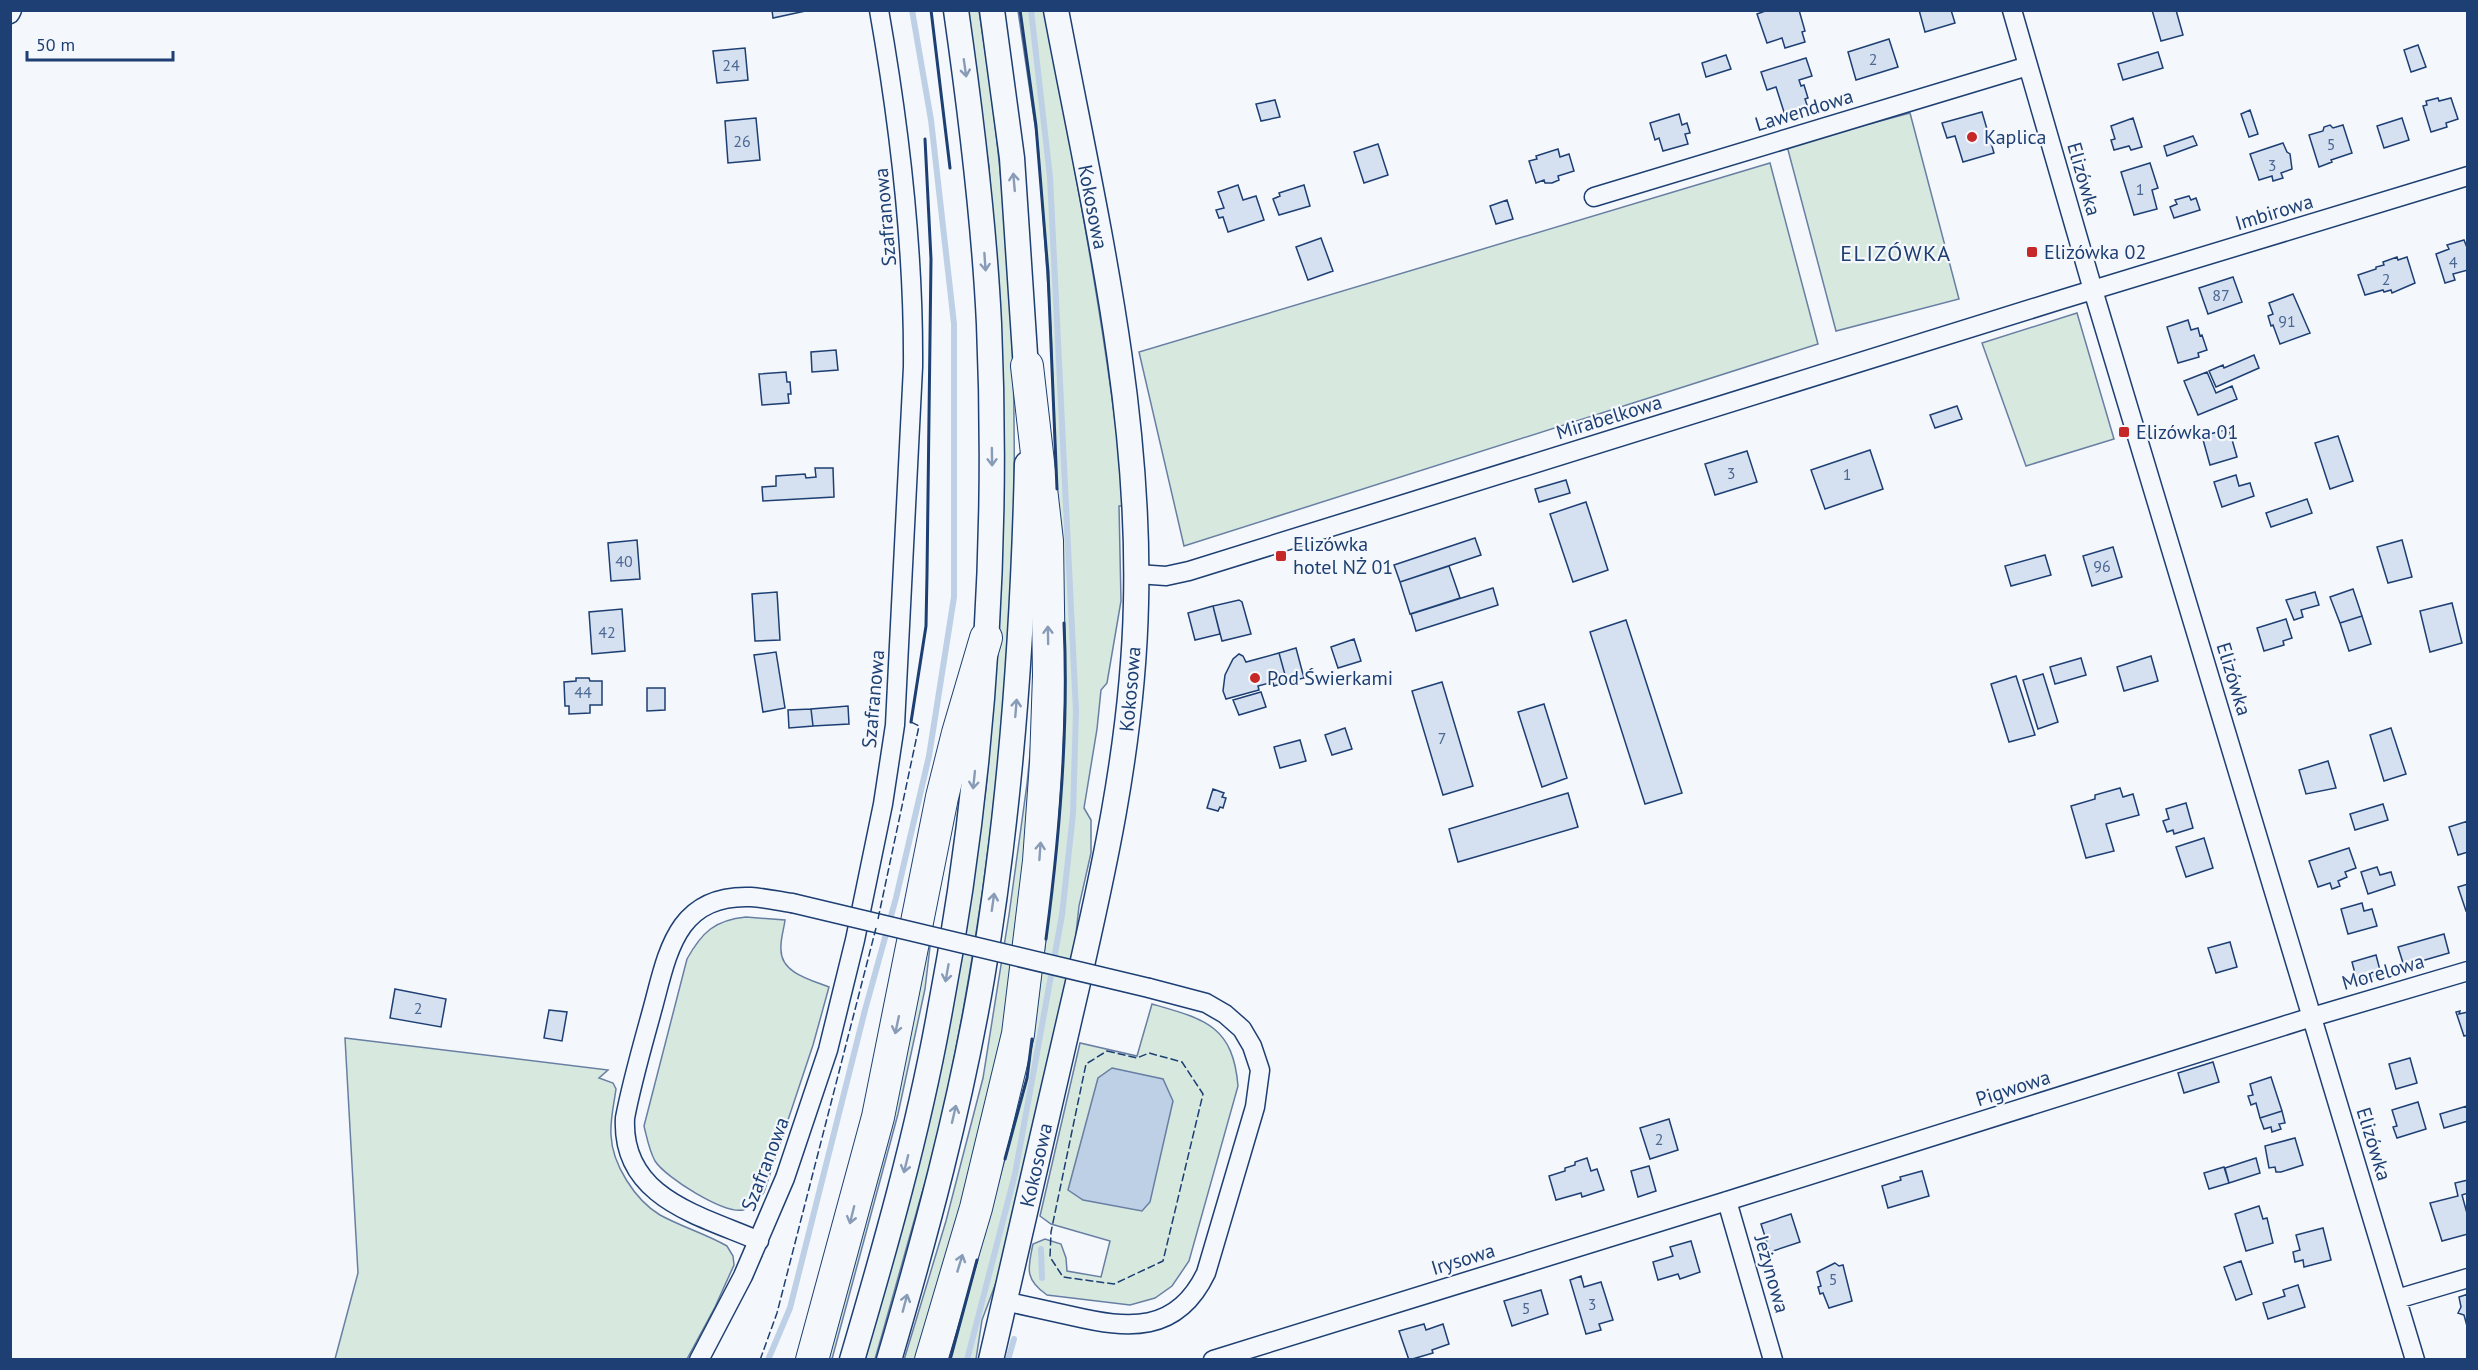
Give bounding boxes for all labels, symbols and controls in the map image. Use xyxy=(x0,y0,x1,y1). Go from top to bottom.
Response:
scale bar xyxy=(27,24,172,62)
text: 50 m xyxy=(36,33,75,56)
house number: 2 xyxy=(1869,49,1877,69)
house number: 24 xyxy=(722,55,740,75)
one-way arrow xyxy=(959,58,970,78)
street label: Lawendowa xyxy=(1752,83,1856,137)
place label: Kaplica xyxy=(1984,124,2047,150)
marker: Kaplica xyxy=(1965,130,1979,144)
house number: 26 xyxy=(733,131,751,151)
house number: 5 xyxy=(2327,134,2335,154)
street label: Elizówka xyxy=(2061,139,2107,219)
house number: 3 xyxy=(2268,155,2276,175)
street label: Kokosowa xyxy=(1072,163,1114,251)
street label: Szafranowa xyxy=(868,167,902,267)
one-way arrow xyxy=(1008,173,1019,193)
house number: 1 xyxy=(2136,179,2144,199)
street label: Imbirowa xyxy=(2232,188,2316,236)
district label: ELIZÓWKA xyxy=(1840,239,1952,267)
place label: Elizówka 02 xyxy=(2044,239,2146,265)
marker: Elizówka 02 xyxy=(2025,245,2039,259)
one-way arrow xyxy=(980,252,991,272)
house number: 4 xyxy=(2449,252,2458,272)
house number: 2 xyxy=(2382,269,2390,289)
house number: 87 xyxy=(2212,285,2230,305)
house number: 91 xyxy=(2278,311,2296,331)
street label: Mirabelkowa xyxy=(1553,389,1665,445)
place label: Elizówka 01 xyxy=(2136,419,2238,445)
marker: Elizówka 01 xyxy=(2117,425,2131,439)
one-way arrow xyxy=(986,447,998,467)
house number: 3 xyxy=(1727,463,1735,483)
house number: 1 xyxy=(1843,464,1851,484)
place label: Elizówka hotel NŻ 01 xyxy=(1293,531,1393,580)
marker: Elizówka hotel NŻ 01 xyxy=(1274,549,1288,563)
house number: 40 xyxy=(615,551,633,571)
house number: 96 xyxy=(2093,556,2111,576)
house number: 42 xyxy=(598,622,616,642)
one-way arrow xyxy=(1042,625,1054,645)
street label: Elizówka xyxy=(2211,639,2257,719)
street label: Kokosowa xyxy=(1113,645,1147,733)
street label: Szafranowa xyxy=(856,649,890,749)
place label: Pod Świerkami xyxy=(1267,665,1393,691)
marker: Pod Świerkami xyxy=(1248,671,1262,685)
house number: 44 xyxy=(574,682,592,702)
one-way arrow xyxy=(1011,699,1022,719)
house number: 7 xyxy=(1438,728,1446,748)
one-way arrow xyxy=(968,769,979,789)
one-way arrow xyxy=(1034,841,1045,861)
one-way arrow xyxy=(988,893,999,913)
street label: Morelowa xyxy=(2339,948,2427,996)
one-way arrow xyxy=(941,963,952,982)
house number: 2 xyxy=(414,998,422,1018)
one-way arrow xyxy=(890,1015,902,1034)
street label: Pigwowa xyxy=(1972,1064,2054,1112)
street label: Elizówka xyxy=(2351,1104,2397,1184)
one-way arrow xyxy=(949,1105,960,1125)
street label: Szafranowa xyxy=(735,1113,795,1215)
street label: Kokosowa xyxy=(1014,1120,1058,1210)
house number: 2 xyxy=(1655,1129,1663,1149)
one-way arrow xyxy=(900,1154,912,1173)
one-way arrow xyxy=(846,1205,858,1224)
street label: Jeżynowa xyxy=(1748,1231,1796,1316)
street label: Irysowa xyxy=(1428,1237,1498,1281)
one-way arrow xyxy=(955,1254,966,1273)
house number: 5 xyxy=(1829,1269,1837,1289)
one-way arrow xyxy=(900,1294,911,1313)
house number: 3 xyxy=(1588,1294,1596,1314)
house number: 5 xyxy=(1522,1298,1530,1318)

